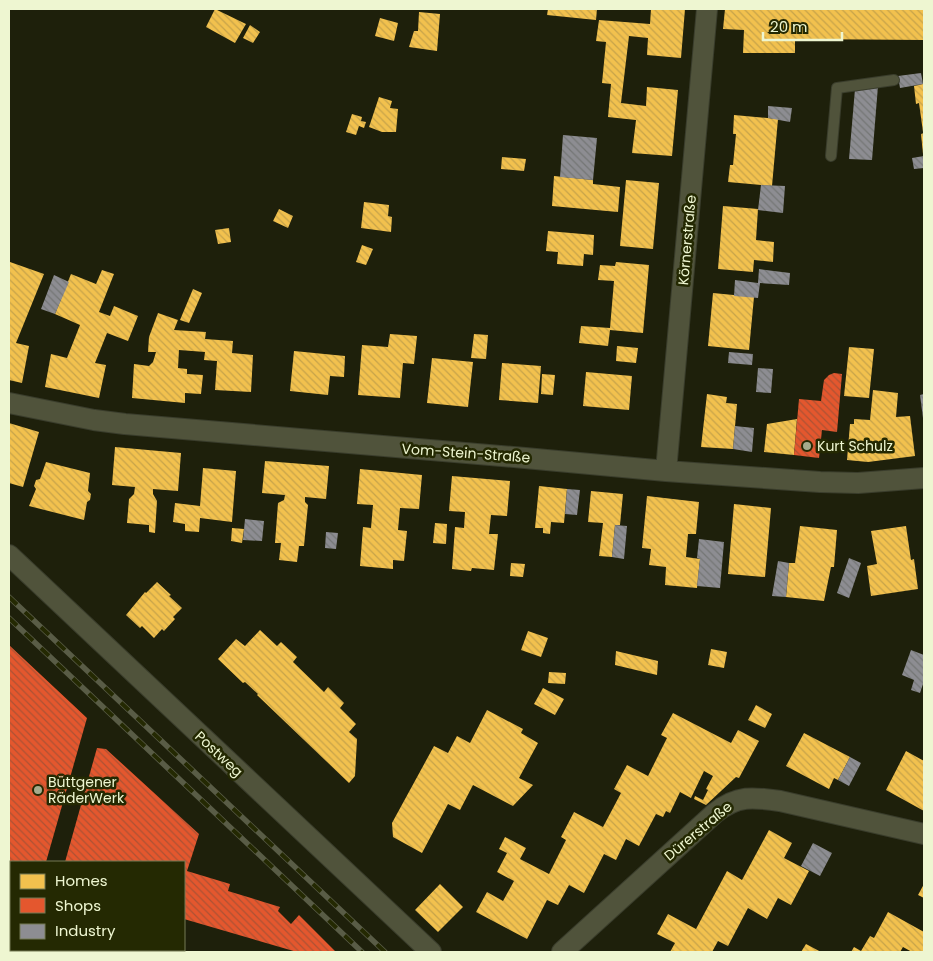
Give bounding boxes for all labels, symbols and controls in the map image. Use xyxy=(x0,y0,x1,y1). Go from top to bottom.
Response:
scale bar xyxy=(763,10,842,42)
text: 20 m xyxy=(770,16,808,37)
street label: Körnerstraße xyxy=(673,194,701,286)
place label: Kurt Schulz xyxy=(817,436,893,456)
street label: Vom-Stein-Straße xyxy=(401,439,531,467)
marker: Kurt Schulz xyxy=(801,440,813,452)
street label: Postweg xyxy=(191,727,247,781)
place label: Büttgener RäderWerk xyxy=(48,772,125,808)
marker: Büttgener RäderWerk xyxy=(32,784,44,796)
street label: Dürerstraße xyxy=(660,796,737,865)
legend xyxy=(10,861,185,951)
text: Homes xyxy=(55,870,108,891)
text: Shops xyxy=(55,895,101,916)
text: Industry xyxy=(55,920,116,941)

